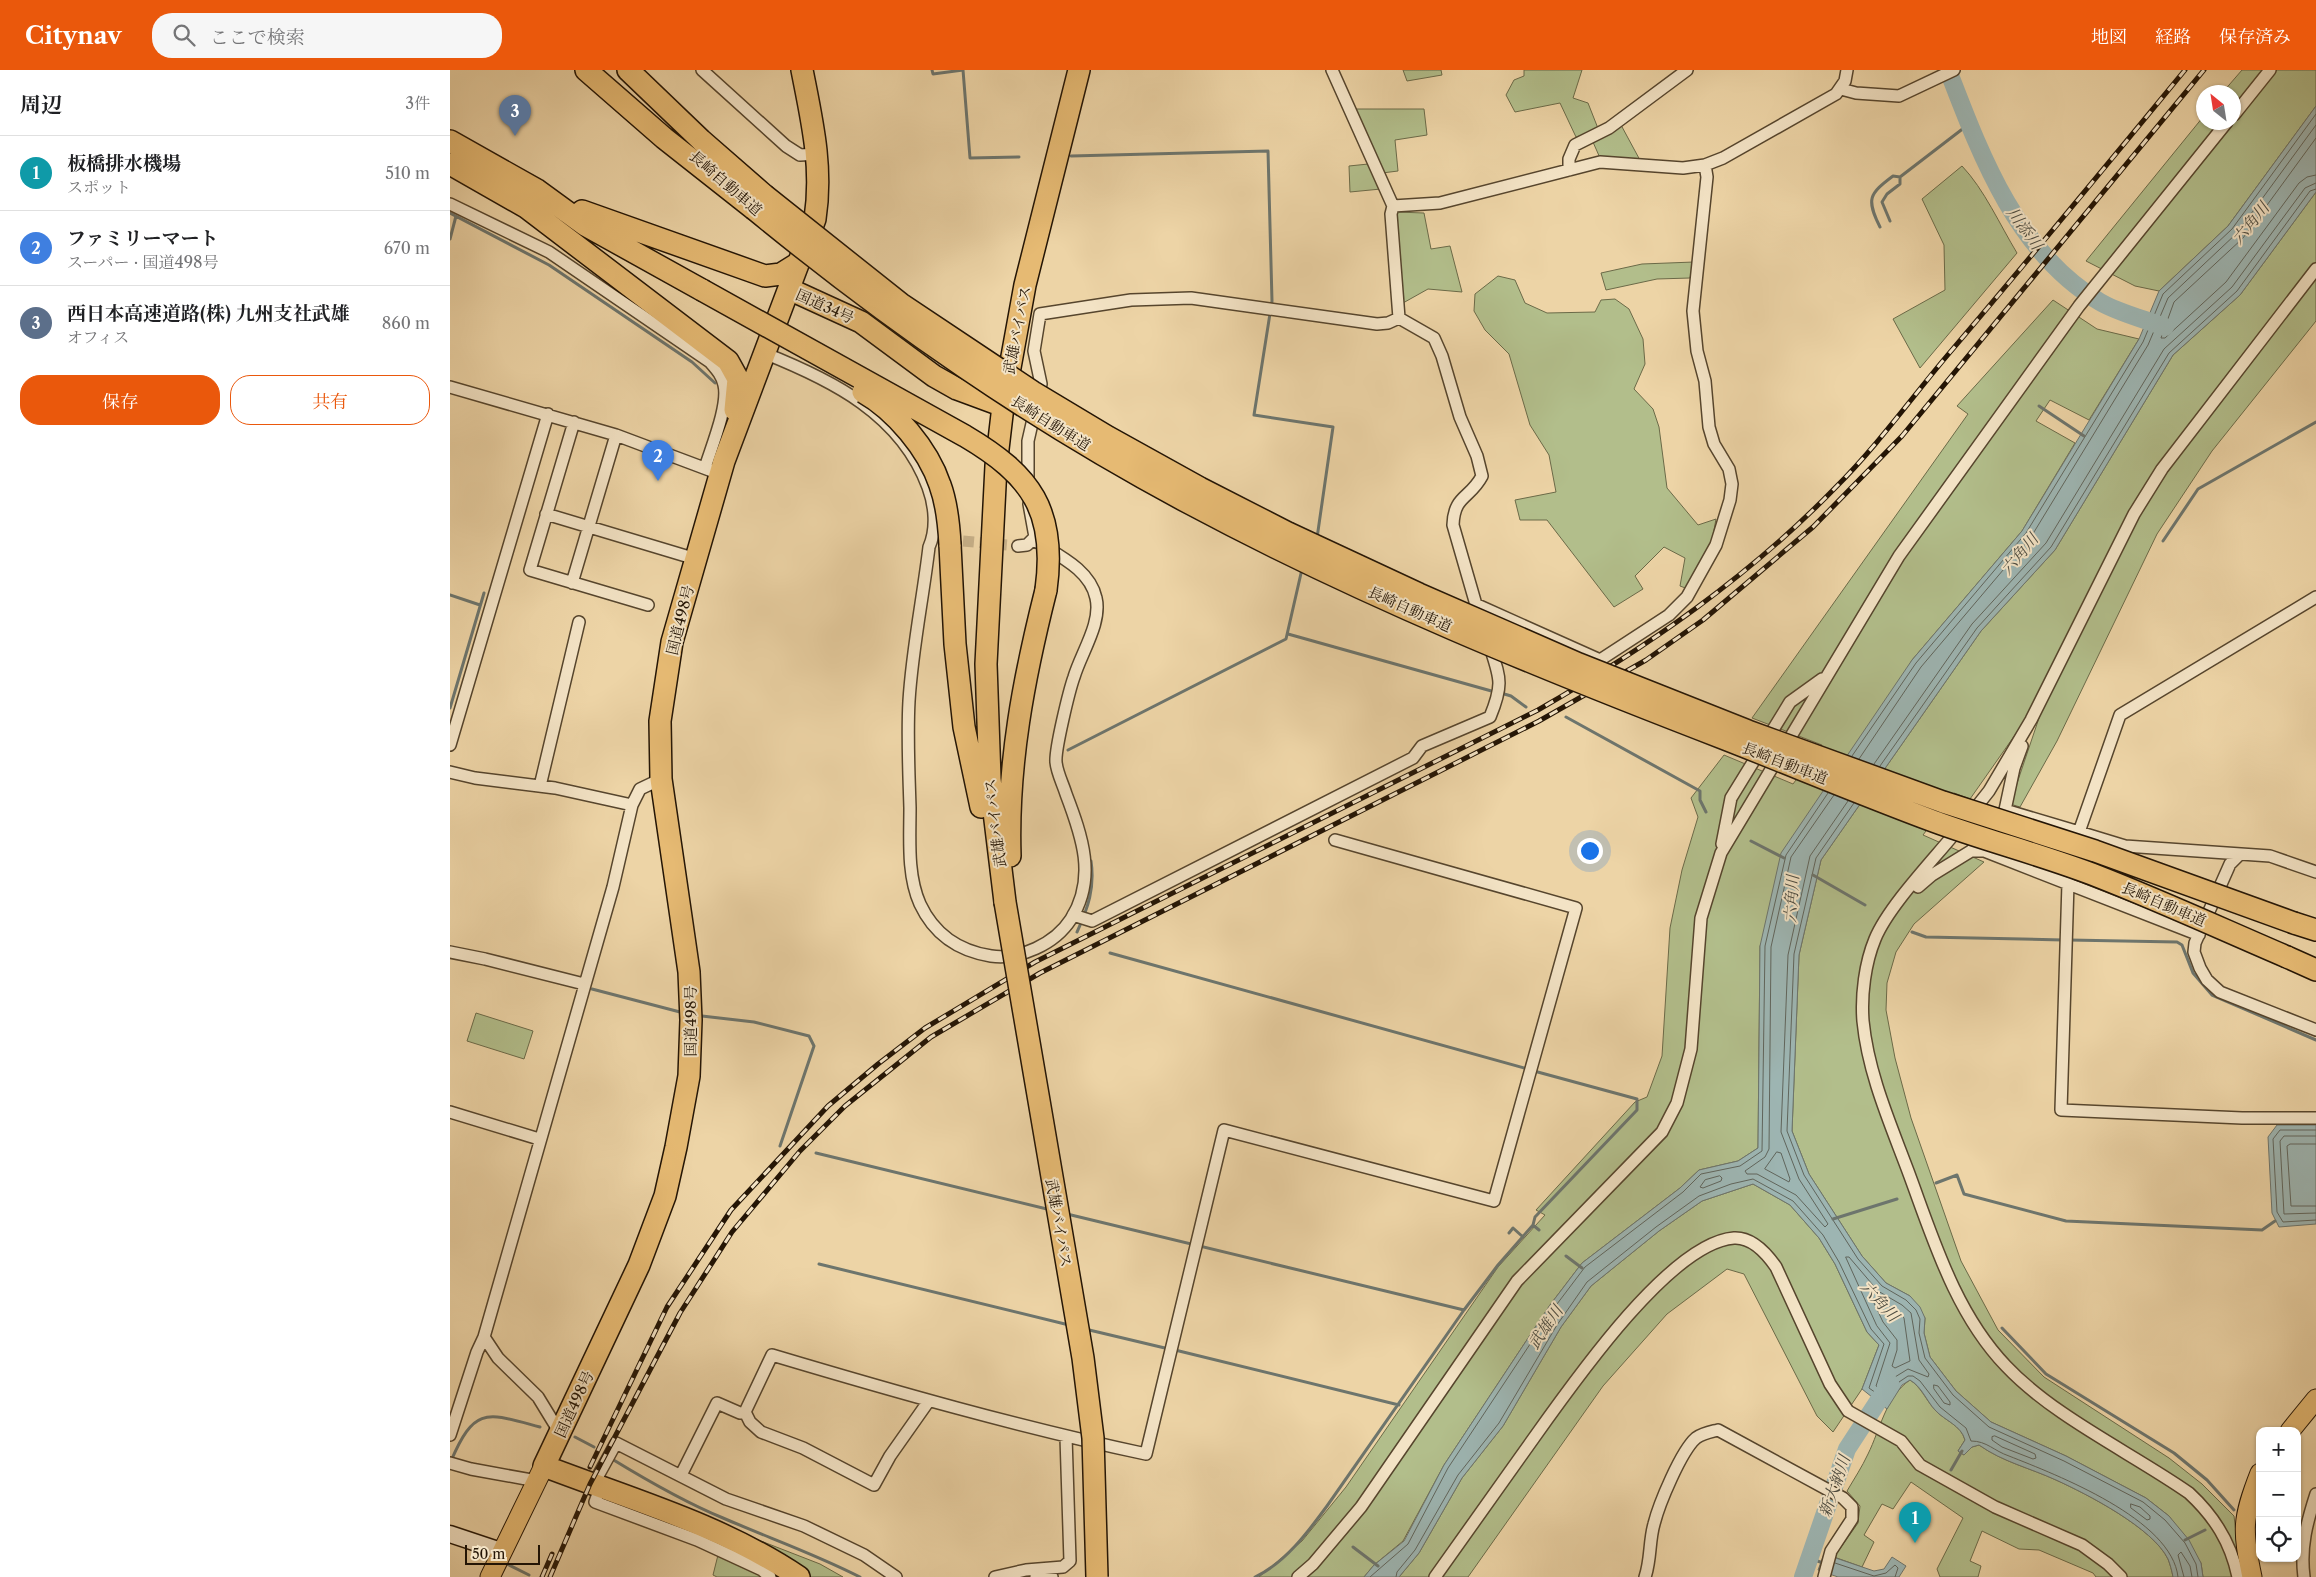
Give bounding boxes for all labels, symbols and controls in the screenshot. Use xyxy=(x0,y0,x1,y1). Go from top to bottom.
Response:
search box xyxy=(152,13,502,58)
text: Citynav xyxy=(25,21,122,50)
icon: search xyxy=(170,21,198,49)
text: ここで検索 xyxy=(210,26,305,49)
text: 地図 xyxy=(2091,26,2127,48)
text: 経路 xyxy=(2155,26,2191,48)
text: 保存済み xyxy=(2219,26,2291,48)
north arrow xyxy=(2196,85,2241,130)
text: 周辺 xyxy=(20,92,62,117)
text: 3件 xyxy=(405,93,430,113)
pin: 3 xyxy=(499,95,531,136)
street label: 長崎自動車道 xyxy=(686,146,766,220)
text: 板橋排水機場 xyxy=(67,152,181,175)
text: 1 xyxy=(32,163,40,183)
text: 510 m xyxy=(385,163,430,183)
text: スポット xyxy=(67,177,131,197)
water label: 六角川 xyxy=(2227,197,2274,248)
water label: 川添川 xyxy=(2003,203,2048,255)
text: ファミリーマート xyxy=(67,227,219,250)
text: 2 xyxy=(31,238,41,258)
text: 670 m xyxy=(384,238,430,258)
text: スーパー · 国道498号 xyxy=(67,252,219,272)
street label: 武雄バイパス xyxy=(999,284,1035,376)
street label: 国道34号 xyxy=(793,285,857,327)
text: 西日本高速道路(株) 九州支社武雄 xyxy=(67,302,350,325)
text: 3 xyxy=(31,313,41,333)
text: 860 m xyxy=(382,313,430,333)
text: オフィス xyxy=(67,327,129,347)
button: 保存 xyxy=(20,375,220,425)
button: 共有 xyxy=(230,375,430,425)
street label: 長崎自動車道 xyxy=(1008,391,1094,455)
pin: 2 xyxy=(642,440,674,481)
water label: 六角川 xyxy=(1996,528,2043,579)
street label: 長崎自動車道 xyxy=(1365,582,1455,636)
street label: 国道498号 xyxy=(662,583,698,657)
street label: 長崎自動車道 xyxy=(1740,738,1830,788)
street label: 武雄バイパス xyxy=(980,777,1010,869)
your location xyxy=(1577,838,1603,864)
water label: 六角川 xyxy=(1780,873,1802,923)
street label: 長崎自動車道 xyxy=(2119,878,2209,930)
street label: 国道498号 xyxy=(681,985,700,1057)
street label: 武雄バイパス xyxy=(1042,1177,1076,1269)
water label: 六角川 xyxy=(1856,1277,1905,1327)
water label: 武雄川 xyxy=(1523,1300,1568,1352)
street label: 国道498号 xyxy=(550,1368,598,1440)
map controls xyxy=(2256,1427,2301,1562)
button: + xyxy=(2256,1427,2301,1472)
water label: 新大納川 xyxy=(1814,1451,1855,1520)
button: − xyxy=(2256,1472,2301,1517)
pin: 1 xyxy=(1899,1502,1931,1543)
button: locate xyxy=(2256,1517,2301,1562)
scale bar xyxy=(465,1542,540,1565)
text: 50 m xyxy=(472,1545,505,1563)

